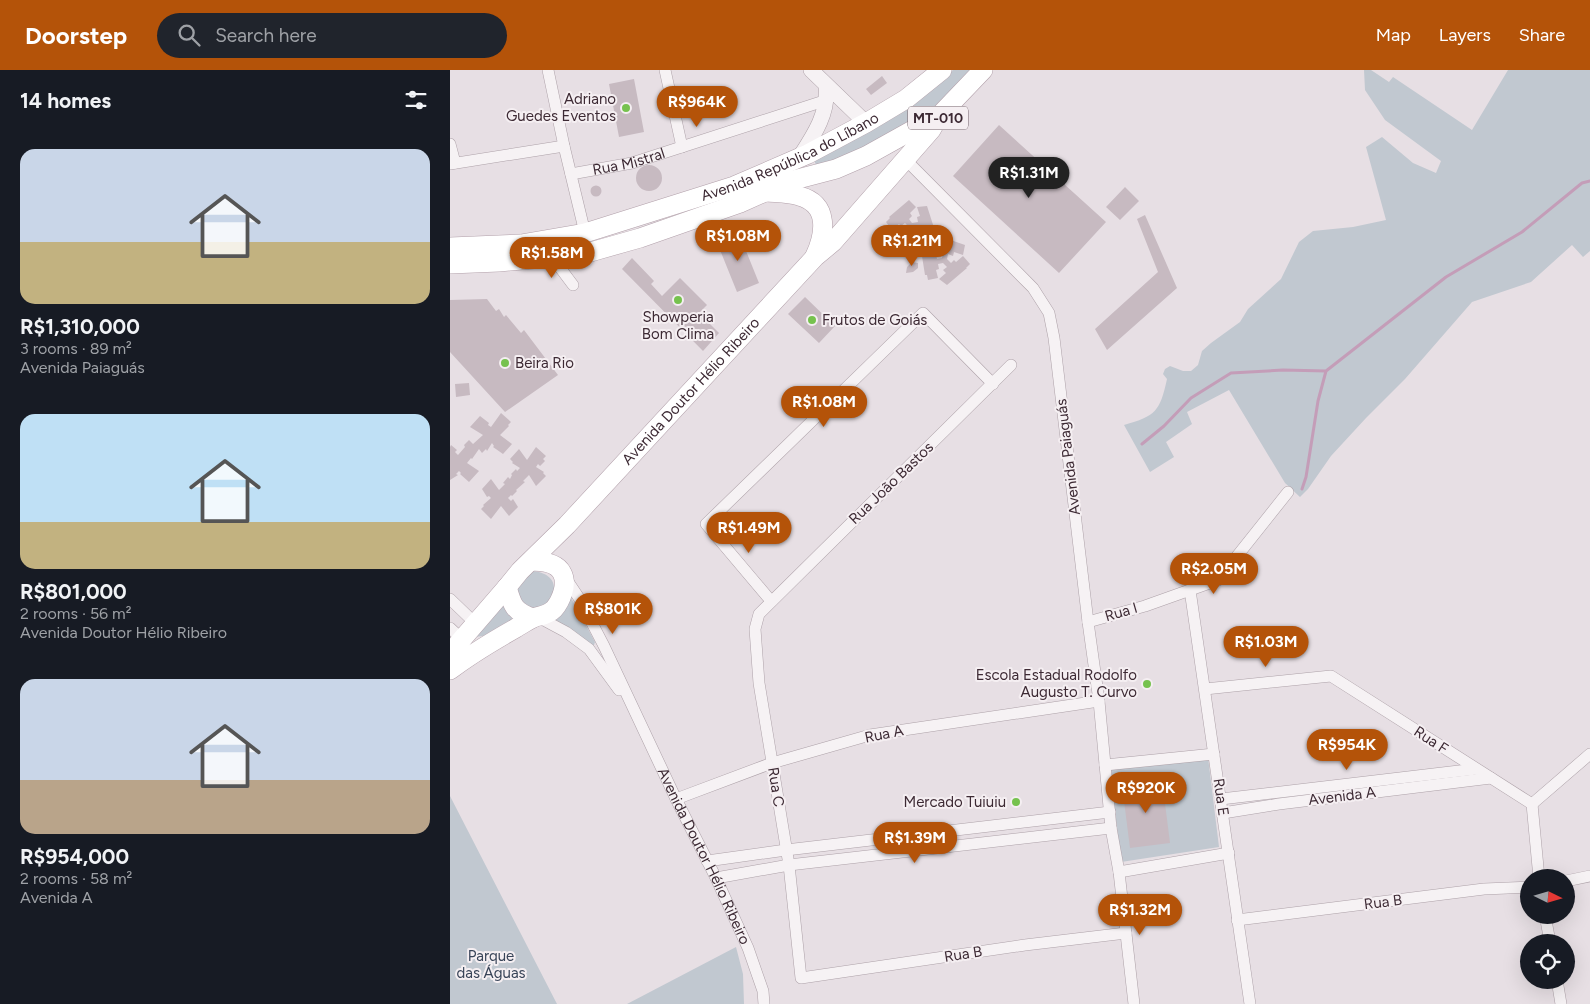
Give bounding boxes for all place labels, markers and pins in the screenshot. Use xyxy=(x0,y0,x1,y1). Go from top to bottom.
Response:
pin: R$964K xyxy=(656,85,738,128)
place label: Adriano Guedes Eventos xyxy=(506,90,616,125)
marker: Adriano Guedes Eventos xyxy=(620,102,632,114)
pin: R$1.31M xyxy=(983,156,1075,199)
pin: R$1.08M xyxy=(692,220,784,262)
pin: R$1.21M xyxy=(866,224,958,267)
pin: R$1.58M xyxy=(506,236,598,279)
marker: Showperia Bom Clima xyxy=(672,294,684,306)
place label: Showperia Bom Clima xyxy=(642,308,714,343)
place label: Frutos de Goiás xyxy=(822,311,927,329)
marker: Frutos de Goiás xyxy=(806,314,818,326)
place label: Beira Rio xyxy=(515,354,574,372)
marker: Beira Rio xyxy=(499,357,511,369)
pin: R$1.08M xyxy=(778,386,870,428)
pin: R$1.49M xyxy=(703,512,795,554)
pin: R$2.05M xyxy=(1168,552,1260,595)
pin: R$801K xyxy=(572,592,654,635)
pin: R$1.03M xyxy=(1220,626,1312,668)
place label: Escola Estadual Rodolfo Augusto T. Curvo xyxy=(976,666,1137,701)
marker: Escola Estadual Rodolfo Augusto T. Curvo xyxy=(1141,678,1153,690)
pin: R$954K xyxy=(1306,728,1388,771)
pin: R$920K xyxy=(1105,772,1187,814)
place label: Mercado Tuiuiu xyxy=(903,793,1006,811)
marker: Mercado Tuiuiu xyxy=(1010,796,1022,808)
pin: R$1.39M xyxy=(869,822,961,864)
pin: R$1.32M xyxy=(1094,894,1186,936)

